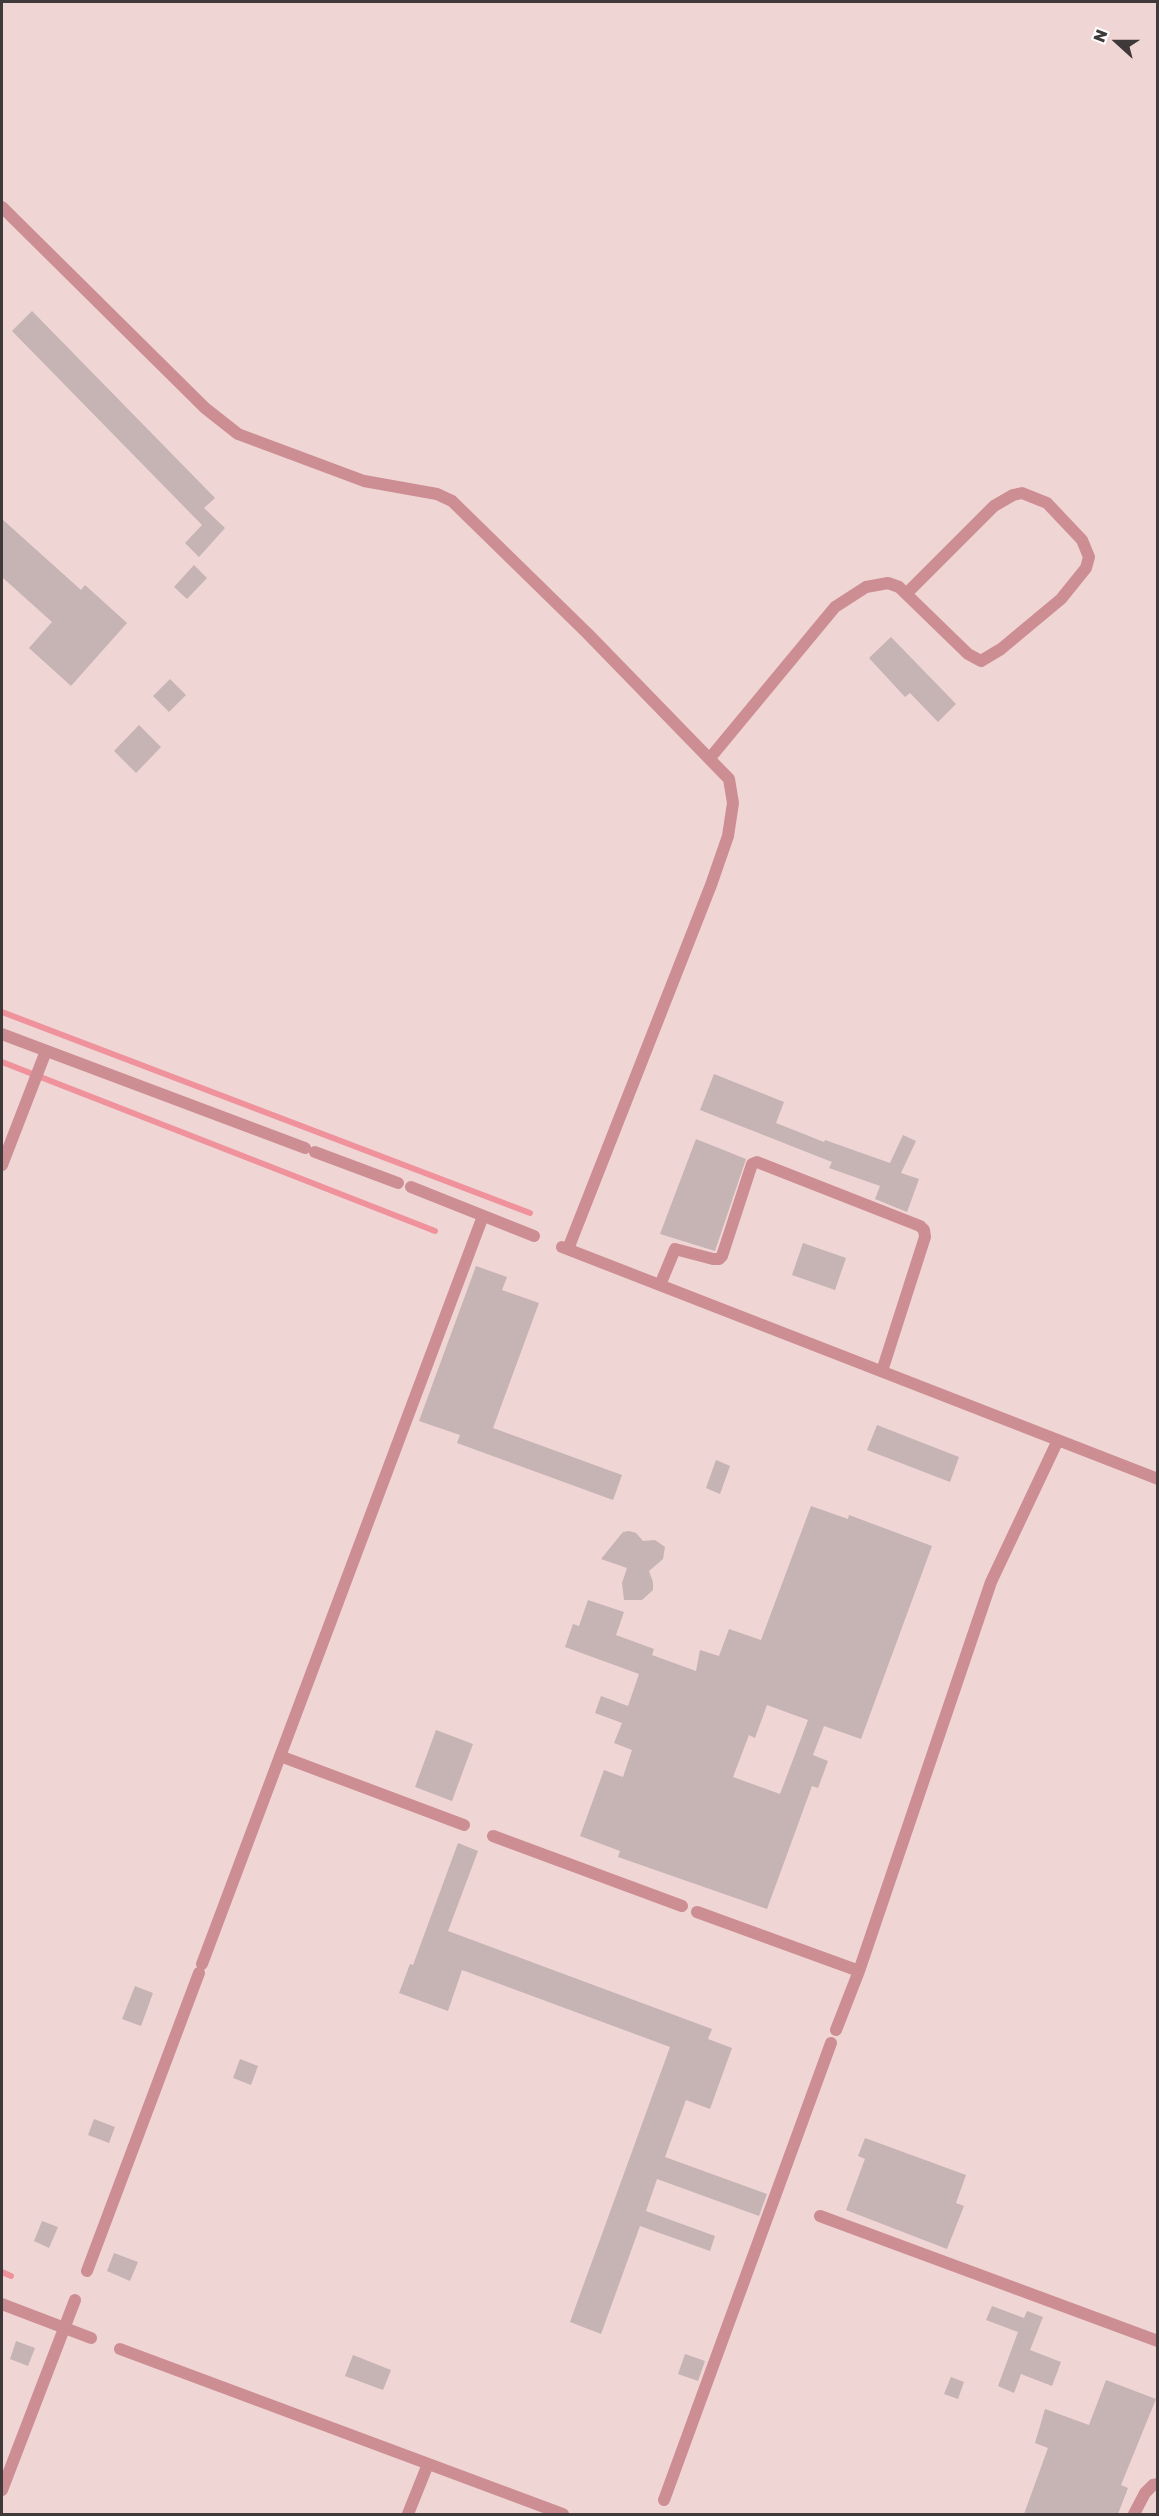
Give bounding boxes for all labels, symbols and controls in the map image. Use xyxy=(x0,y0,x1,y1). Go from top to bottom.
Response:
north arrow xyxy=(1087,12,1147,72)
text: N xyxy=(1089,26,1112,45)

